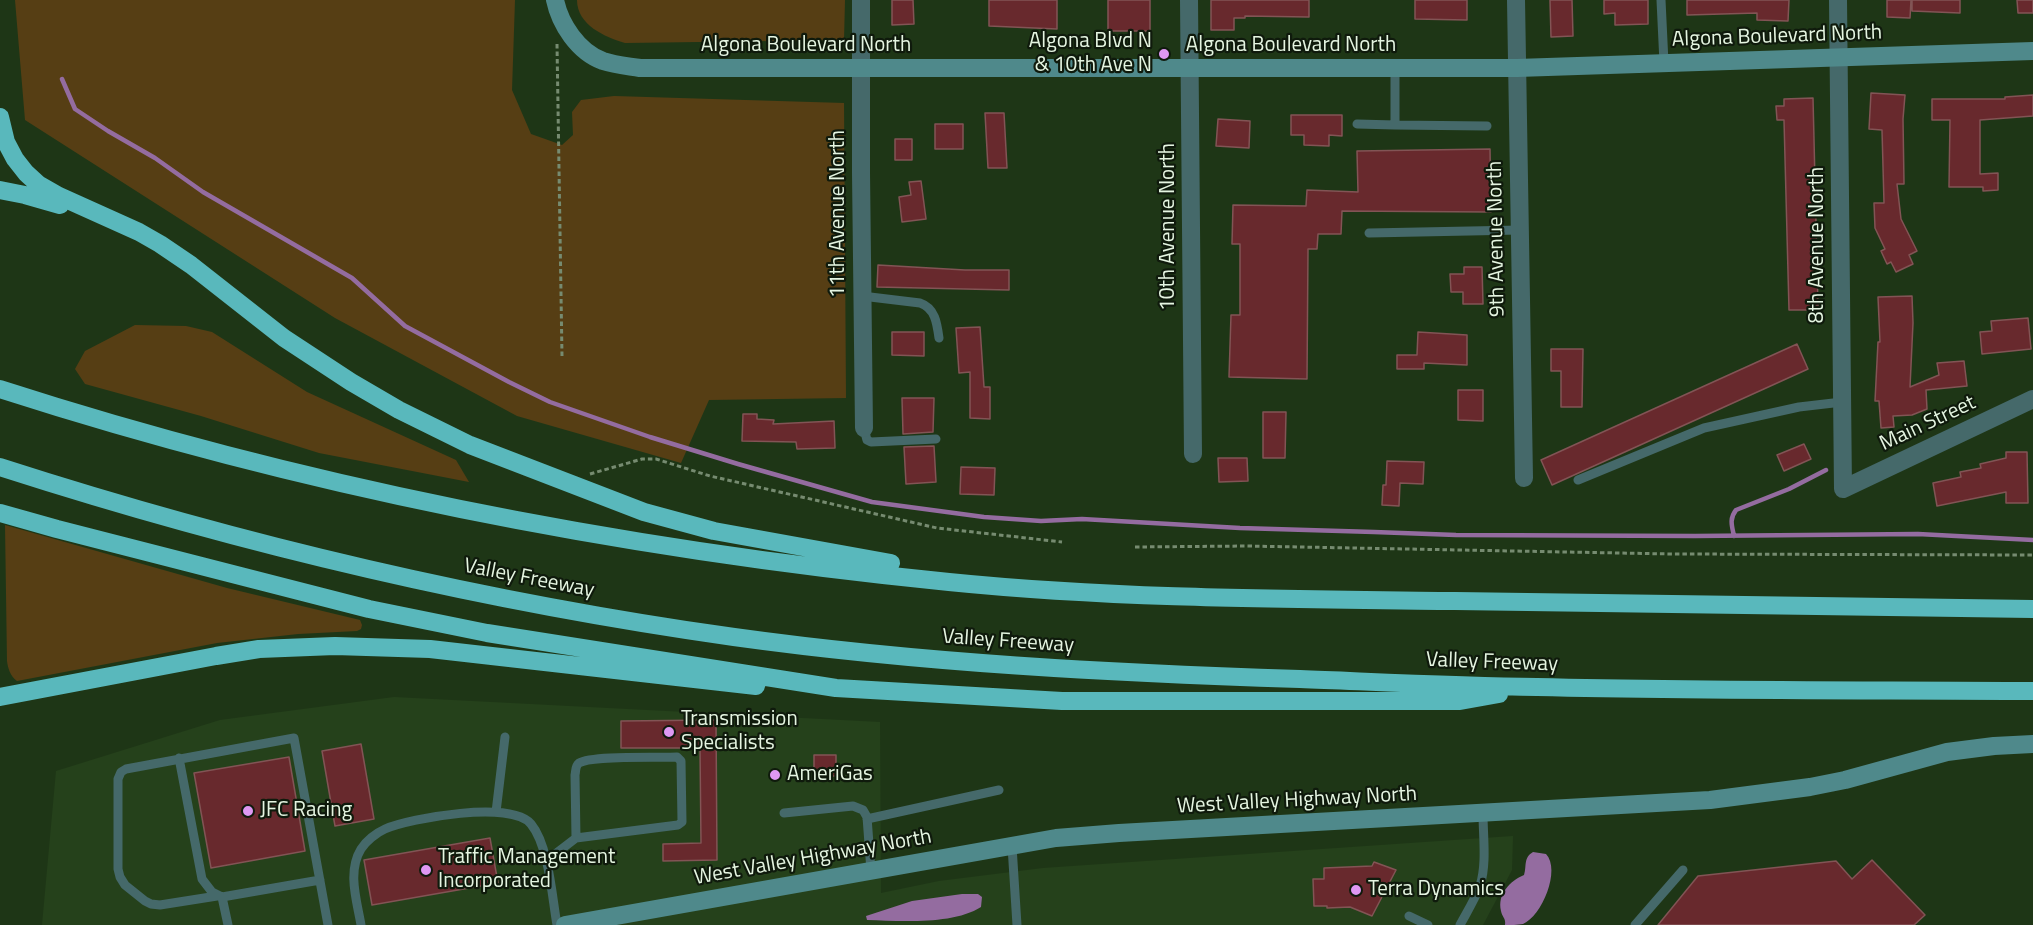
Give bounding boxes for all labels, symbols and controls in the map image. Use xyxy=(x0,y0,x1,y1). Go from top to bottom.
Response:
street label: Algona Boulevard North xyxy=(1671,21,1883,53)
place label: Algona Blvd N & 10th Ave N xyxy=(1029,29,1152,79)
street label: Algona Boulevard North xyxy=(701,33,911,59)
street label: Algona Boulevard North xyxy=(1186,33,1396,59)
marker: Algona Blvd N & 10th Ave N xyxy=(1157,47,1171,61)
street label: 11th Avenue North xyxy=(826,130,852,298)
street label: 10th Avenue North xyxy=(1156,143,1182,311)
street label: 9th Avenue North xyxy=(1483,161,1511,317)
street label: 8th Avenue North xyxy=(1805,167,1831,323)
street label: Main Street xyxy=(1876,391,1980,457)
street label: Valley Freeway xyxy=(462,554,596,604)
street label: Valley Freeway xyxy=(941,625,1075,659)
street label: Valley Freeway xyxy=(1425,648,1559,678)
place label: Transmission Specialists xyxy=(681,707,798,757)
marker: Transmission Specialists xyxy=(662,725,676,739)
place label: AmeriGas xyxy=(787,762,873,788)
marker: AmeriGas xyxy=(768,768,782,782)
street label: West Valley Highway North xyxy=(1176,782,1418,820)
place label: JFC Racing xyxy=(260,798,352,824)
marker: JFC Racing xyxy=(241,804,255,818)
street label: West Valley Highway North xyxy=(692,825,934,891)
place label: Traffic Management Incorporated xyxy=(438,845,615,895)
marker: Traffic Management Incorporated xyxy=(419,863,433,877)
place label: Terra Dynamics xyxy=(1368,877,1504,903)
marker: Terra Dynamics xyxy=(1349,883,1363,897)

